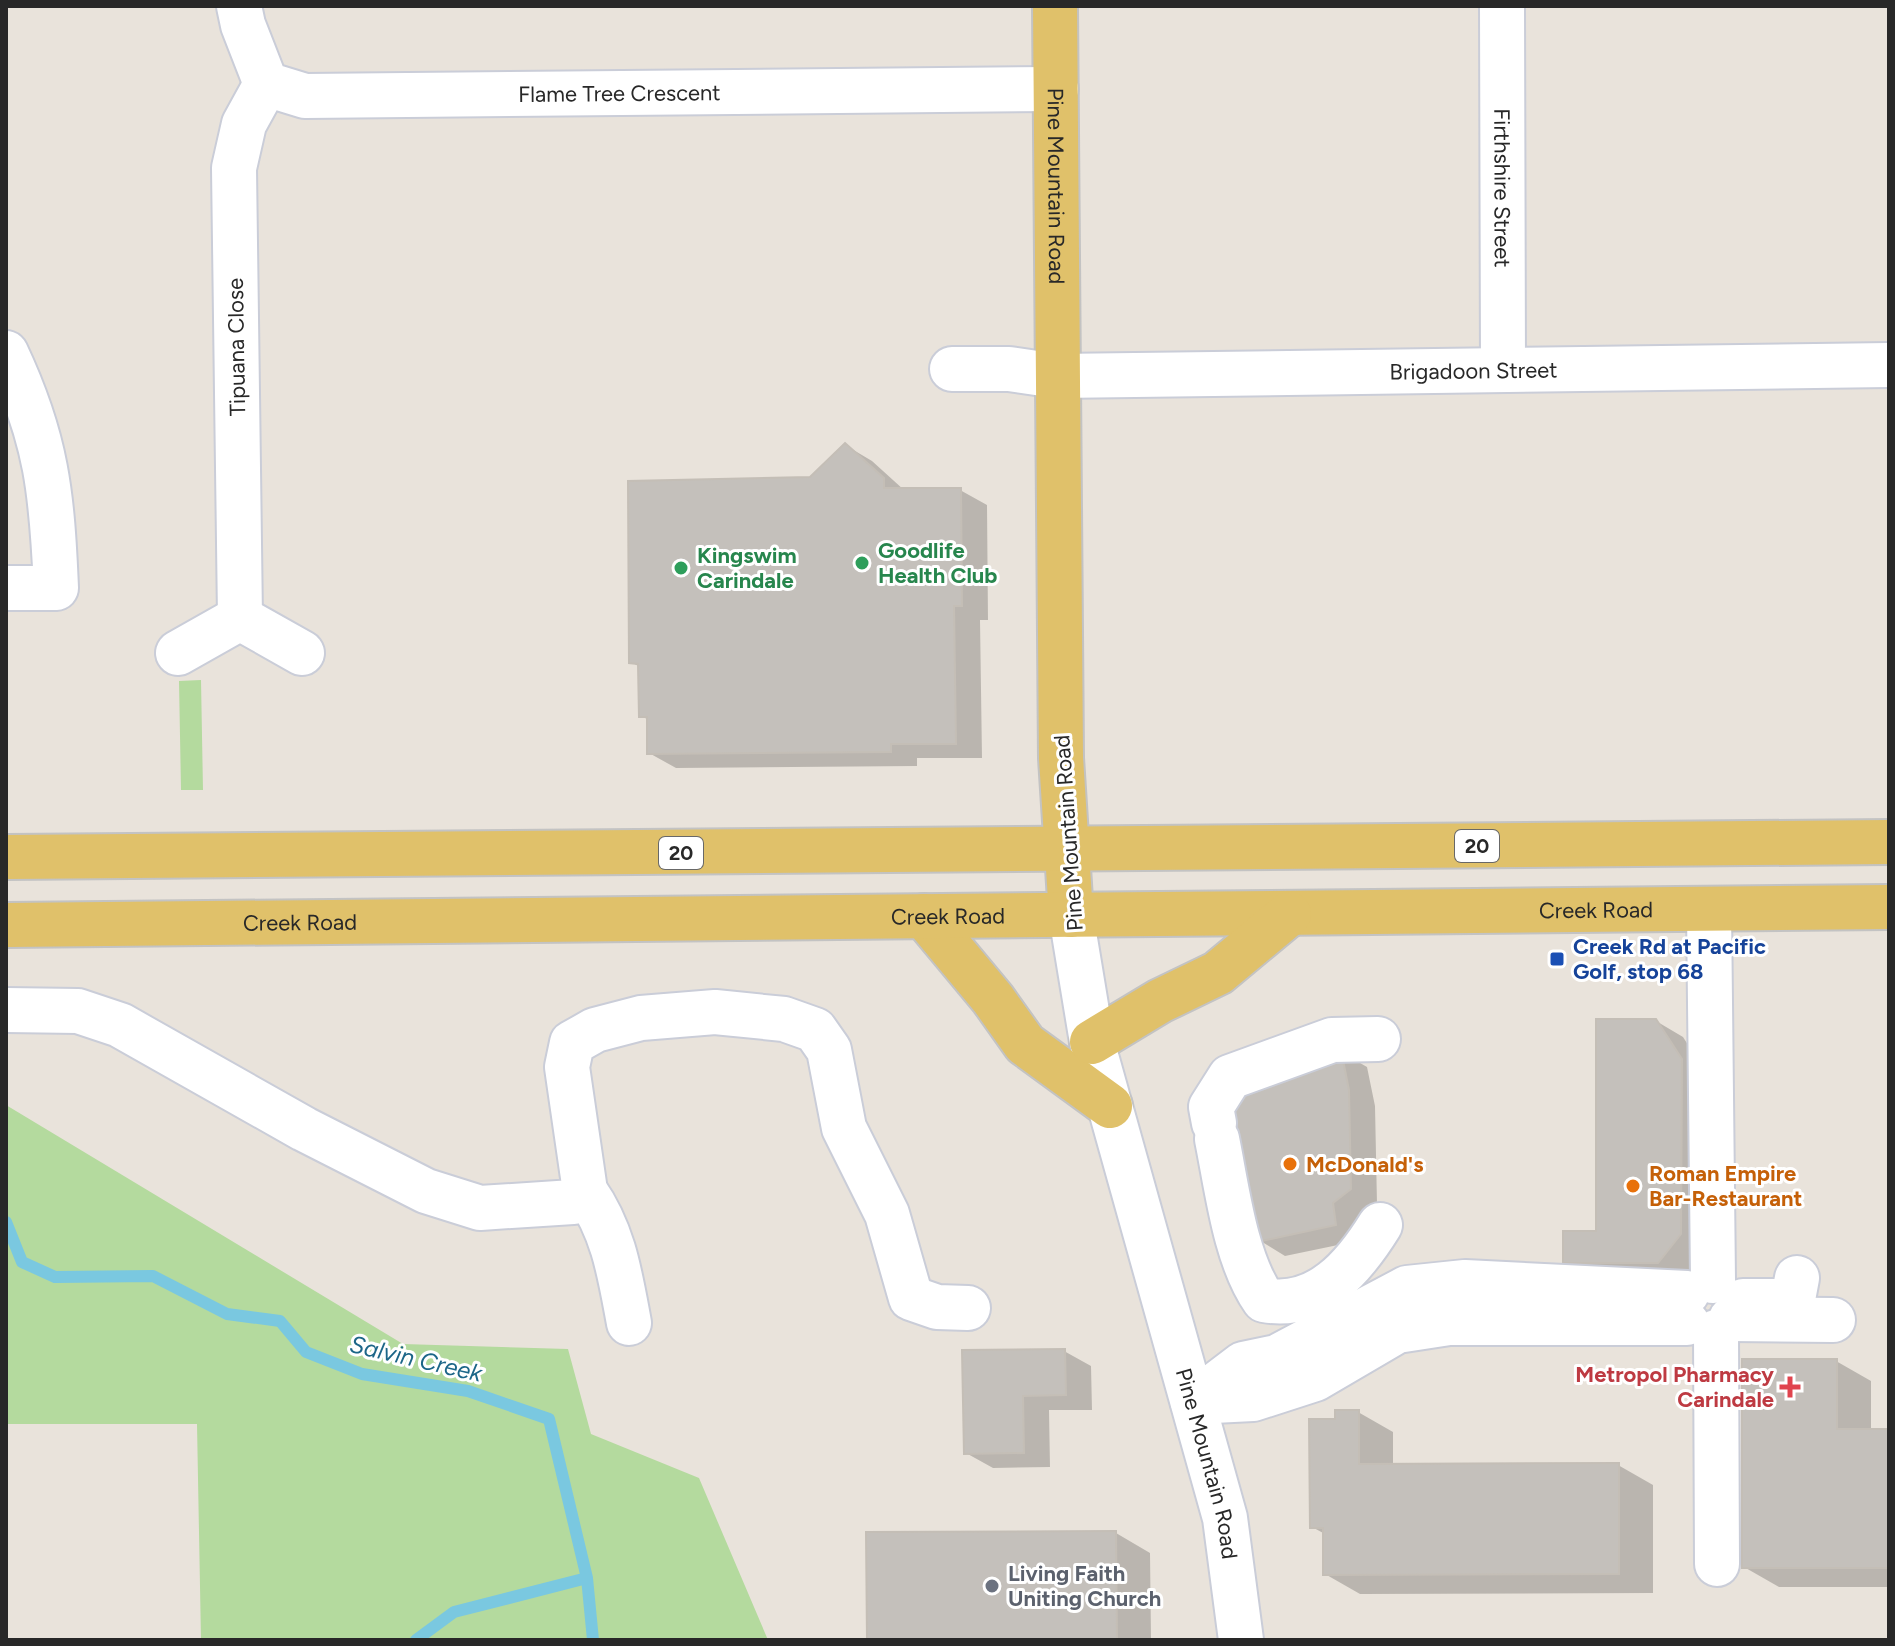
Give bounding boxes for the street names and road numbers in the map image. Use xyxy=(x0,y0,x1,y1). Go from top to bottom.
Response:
street label: Flame Tree Crescent xyxy=(518,79,721,108)
street label: Pine Mountain Road xyxy=(1042,88,1070,284)
street label: Firthshire Street xyxy=(1488,108,1516,268)
street label: Tipuana Close xyxy=(222,278,251,416)
street label: Brigadoon Street xyxy=(1389,356,1558,386)
street label: Pine Mountain Road xyxy=(1048,734,1089,932)
road number: 20 xyxy=(1455,830,1499,862)
road number: 20 xyxy=(659,837,703,869)
street label: Creek Road xyxy=(1539,896,1653,924)
street label: Creek Road xyxy=(891,902,1005,931)
street label: Creek Road xyxy=(243,909,357,937)
street label: Pine Mountain Road xyxy=(1170,1365,1243,1561)

